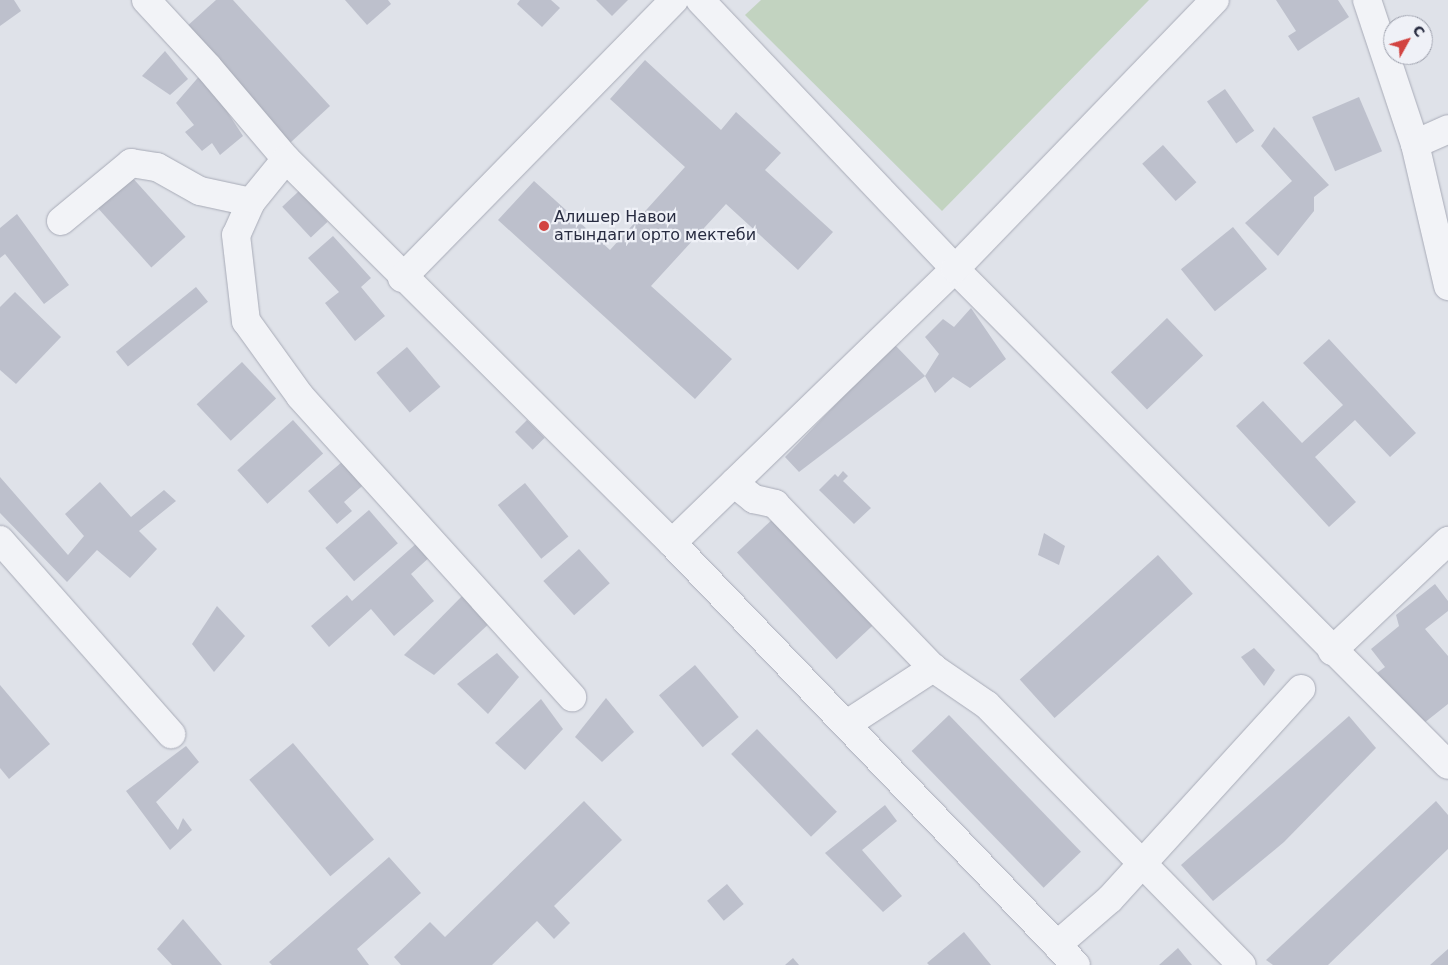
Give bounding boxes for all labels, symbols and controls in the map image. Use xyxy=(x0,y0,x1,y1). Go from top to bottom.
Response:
north arrow xyxy=(1383,15,1433,65)
text: С xyxy=(1409,22,1428,40)
place label: Алишер Навои атындаги орто мектеби xyxy=(554,207,756,245)
marker: Алишер Навои атындаги орто мектеби xyxy=(538,220,550,232)

